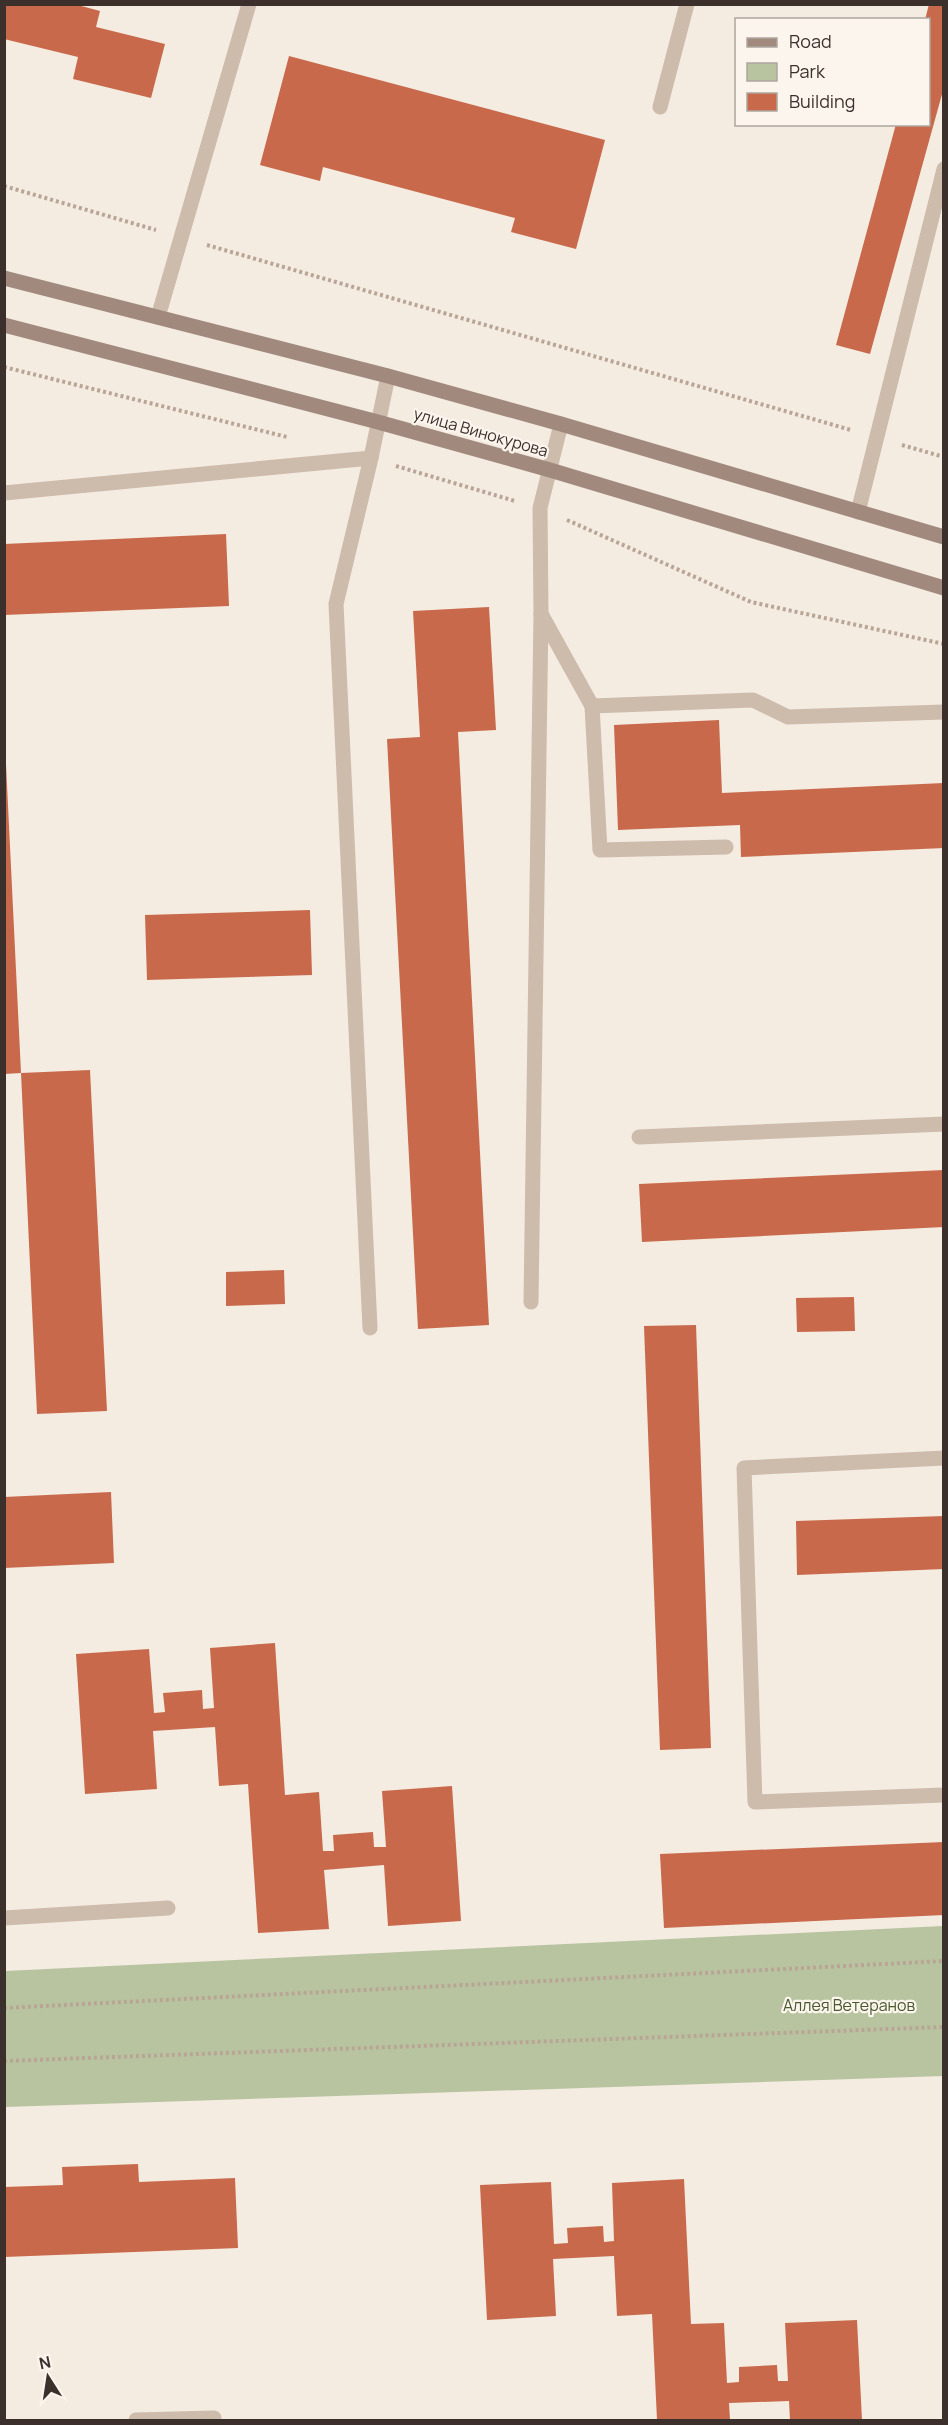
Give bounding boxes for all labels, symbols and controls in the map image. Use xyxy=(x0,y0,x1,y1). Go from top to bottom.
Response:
legend xyxy=(735,18,930,126)
text: Road xyxy=(789,29,832,53)
text: Park xyxy=(789,59,826,83)
text: Building xyxy=(789,89,855,113)
street label: улица Винокурова xyxy=(411,402,551,462)
park label: Аллея Ветеранов xyxy=(783,1994,916,2016)
north arrow xyxy=(18,2347,78,2407)
text: N xyxy=(37,2350,53,2374)

